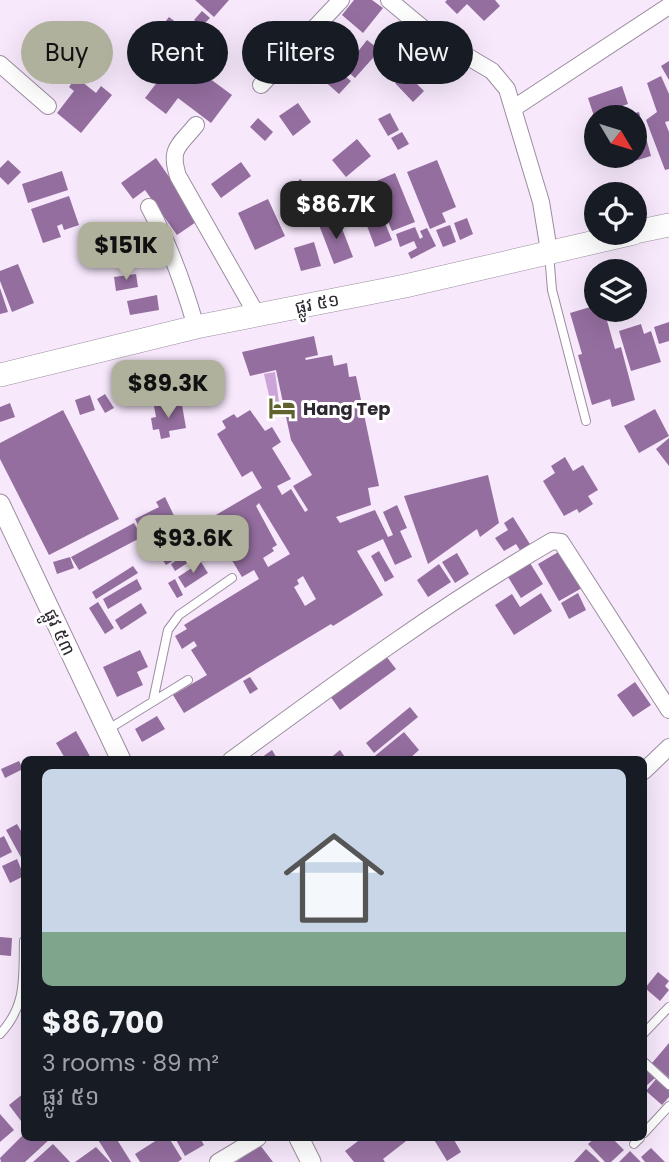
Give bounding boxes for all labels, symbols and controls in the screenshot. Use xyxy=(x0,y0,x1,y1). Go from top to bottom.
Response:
chip: Buy xyxy=(21,21,113,84)
chip: Rent xyxy=(127,21,228,84)
chip: Filters xyxy=(242,21,359,84)
chip: New xyxy=(373,21,473,84)
north arrow xyxy=(584,105,648,168)
map controls xyxy=(584,105,647,322)
pin: $86.7K xyxy=(279,182,393,241)
button: locate xyxy=(584,182,647,245)
text: $86.7K xyxy=(296,188,376,220)
pin: $151K xyxy=(77,222,175,282)
text: $151K xyxy=(94,229,158,261)
button: layers xyxy=(584,259,647,322)
street label: ផ្លូវ ៥១ xyxy=(293,286,342,324)
pin: $89.3K xyxy=(111,360,225,420)
text: $89.3K xyxy=(128,367,208,399)
hotel icon: Hang Tep xyxy=(267,393,297,423)
place label: Hang Tep xyxy=(303,396,391,421)
pin: $93.6K xyxy=(136,516,250,575)
text: $93.6K xyxy=(153,522,233,554)
street label: ផ្លូវ ៥៣ xyxy=(34,604,82,661)
icon: home xyxy=(271,815,397,941)
text: $86,700 xyxy=(42,1001,164,1044)
text: 3 rooms · 89 m² xyxy=(42,1047,219,1079)
text: ផ្លូវ ៥១ xyxy=(42,1081,99,1113)

